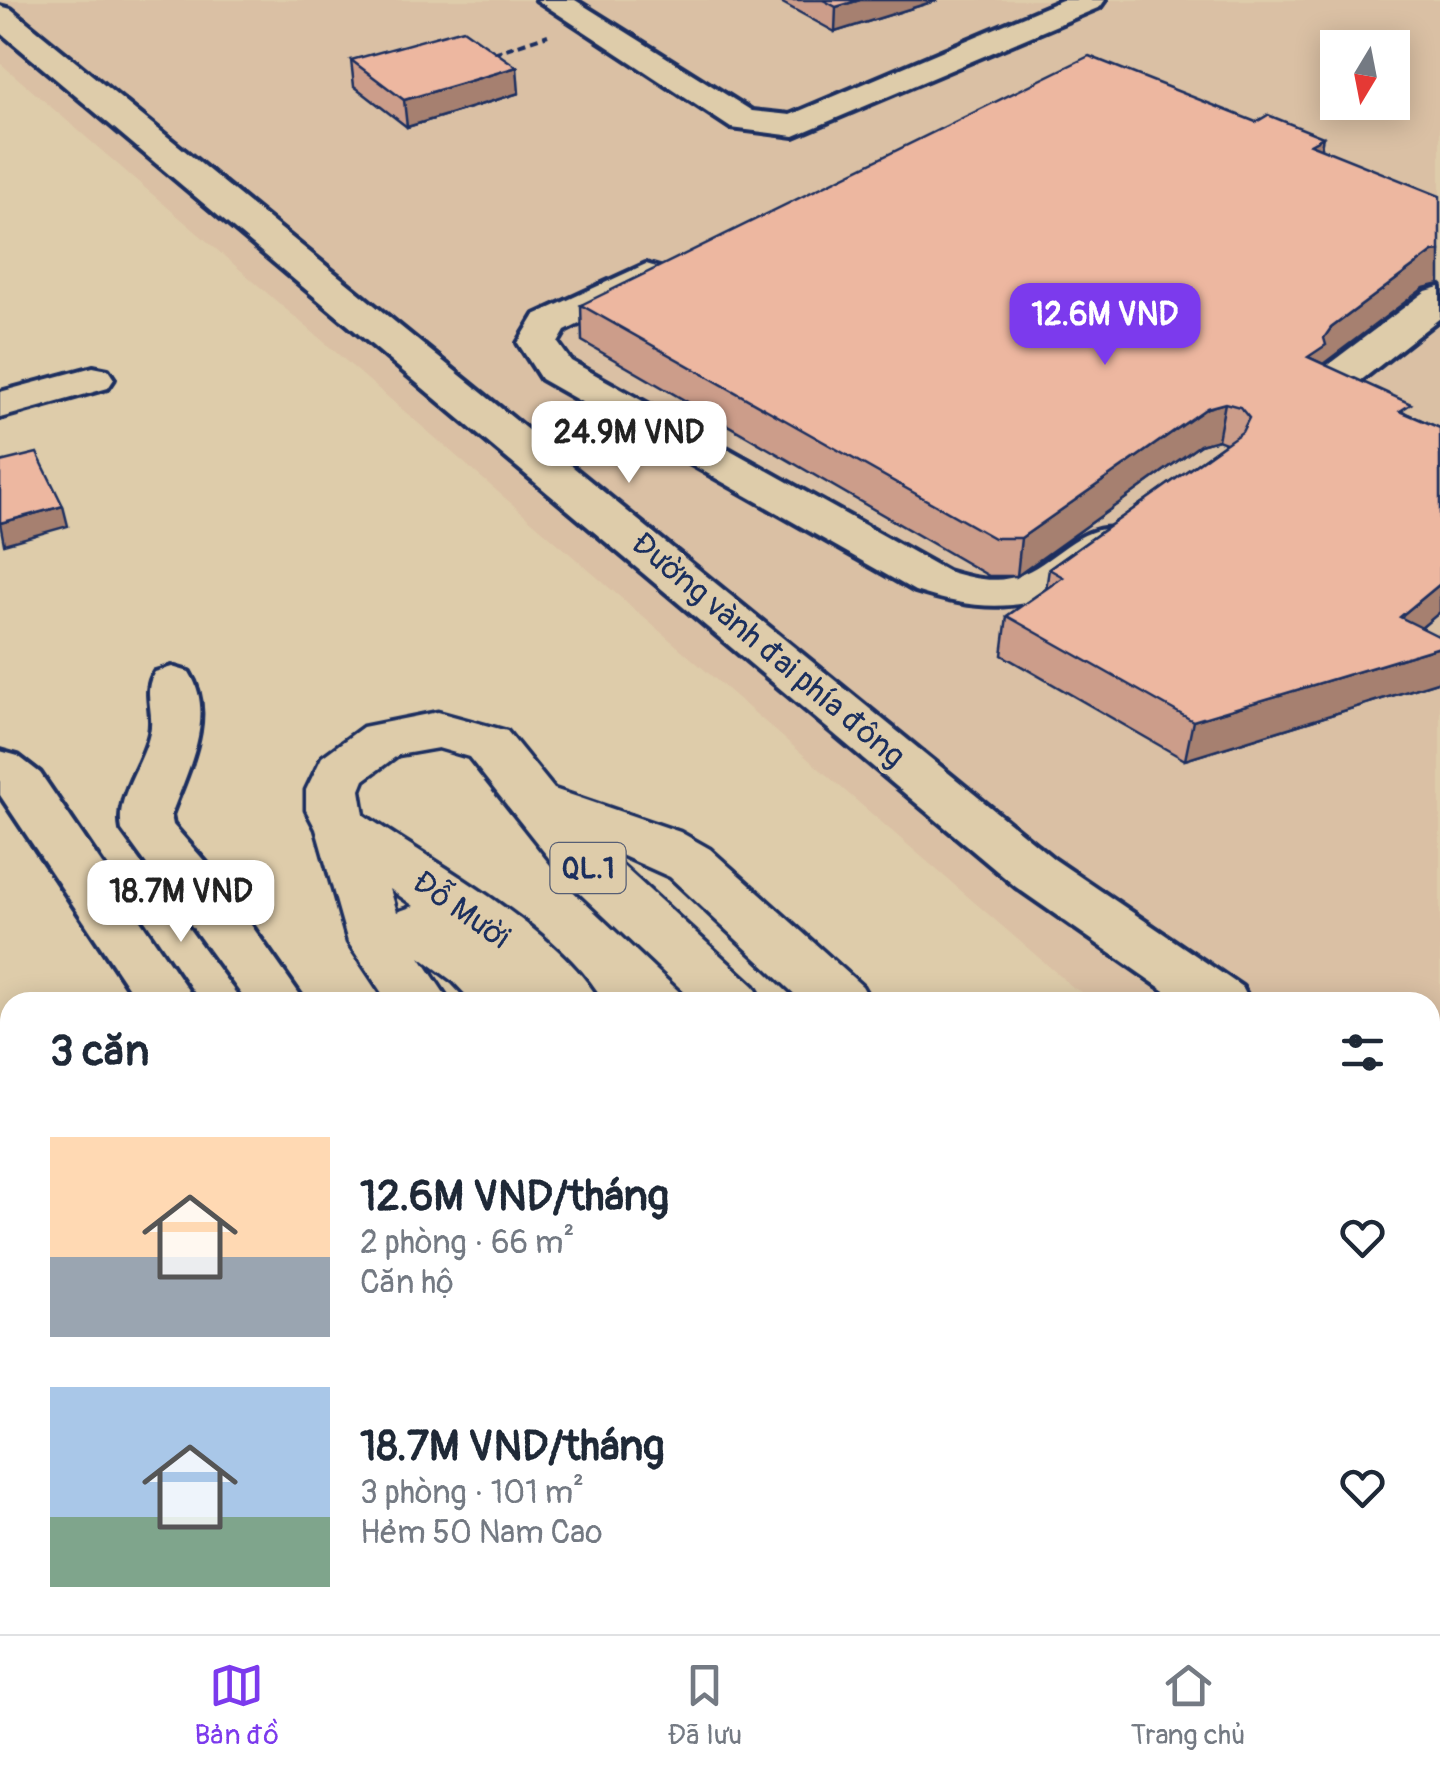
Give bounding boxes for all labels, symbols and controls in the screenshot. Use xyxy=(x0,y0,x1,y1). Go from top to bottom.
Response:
north arrow xyxy=(1320,30,1410,120)
map controls xyxy=(1320,30,1410,120)
pin: 12.6M VND xyxy=(991,283,1219,368)
text: 12.6M VND xyxy=(1032,295,1178,335)
pin: 24.9M VND xyxy=(515,401,743,486)
text: 24.9M VND xyxy=(554,413,704,453)
street label: Đường vành đai phía đông xyxy=(623,524,913,776)
road number: QL.1 xyxy=(550,843,626,893)
pin: 18.7M VND xyxy=(67,860,295,945)
street label: Đỗ Mười xyxy=(405,861,518,958)
text: 18.7M VND xyxy=(109,872,253,912)
icon: filters xyxy=(1335,1025,1390,1080)
text: 3 căn xyxy=(50,1026,149,1078)
text: 12.6M VND/tháng xyxy=(360,1171,669,1223)
icon: home xyxy=(130,1177,250,1297)
icon: heart xyxy=(1335,1210,1390,1265)
text: 2 phòng · 66 m² xyxy=(360,1223,574,1263)
text: Căn hộ xyxy=(360,1263,454,1303)
text: 18.7M VND/tháng xyxy=(360,1421,664,1473)
icon: home xyxy=(130,1427,250,1547)
icon: heart xyxy=(1335,1460,1390,1515)
text: 3 phòng · 101 m² xyxy=(360,1473,584,1513)
text: Hẻm 50 Nam Cao xyxy=(360,1513,602,1553)
tab: Bản đồ xyxy=(194,1658,279,1753)
tab: Đã lưu xyxy=(668,1658,742,1753)
tab: Trang chủ xyxy=(1131,1658,1246,1753)

